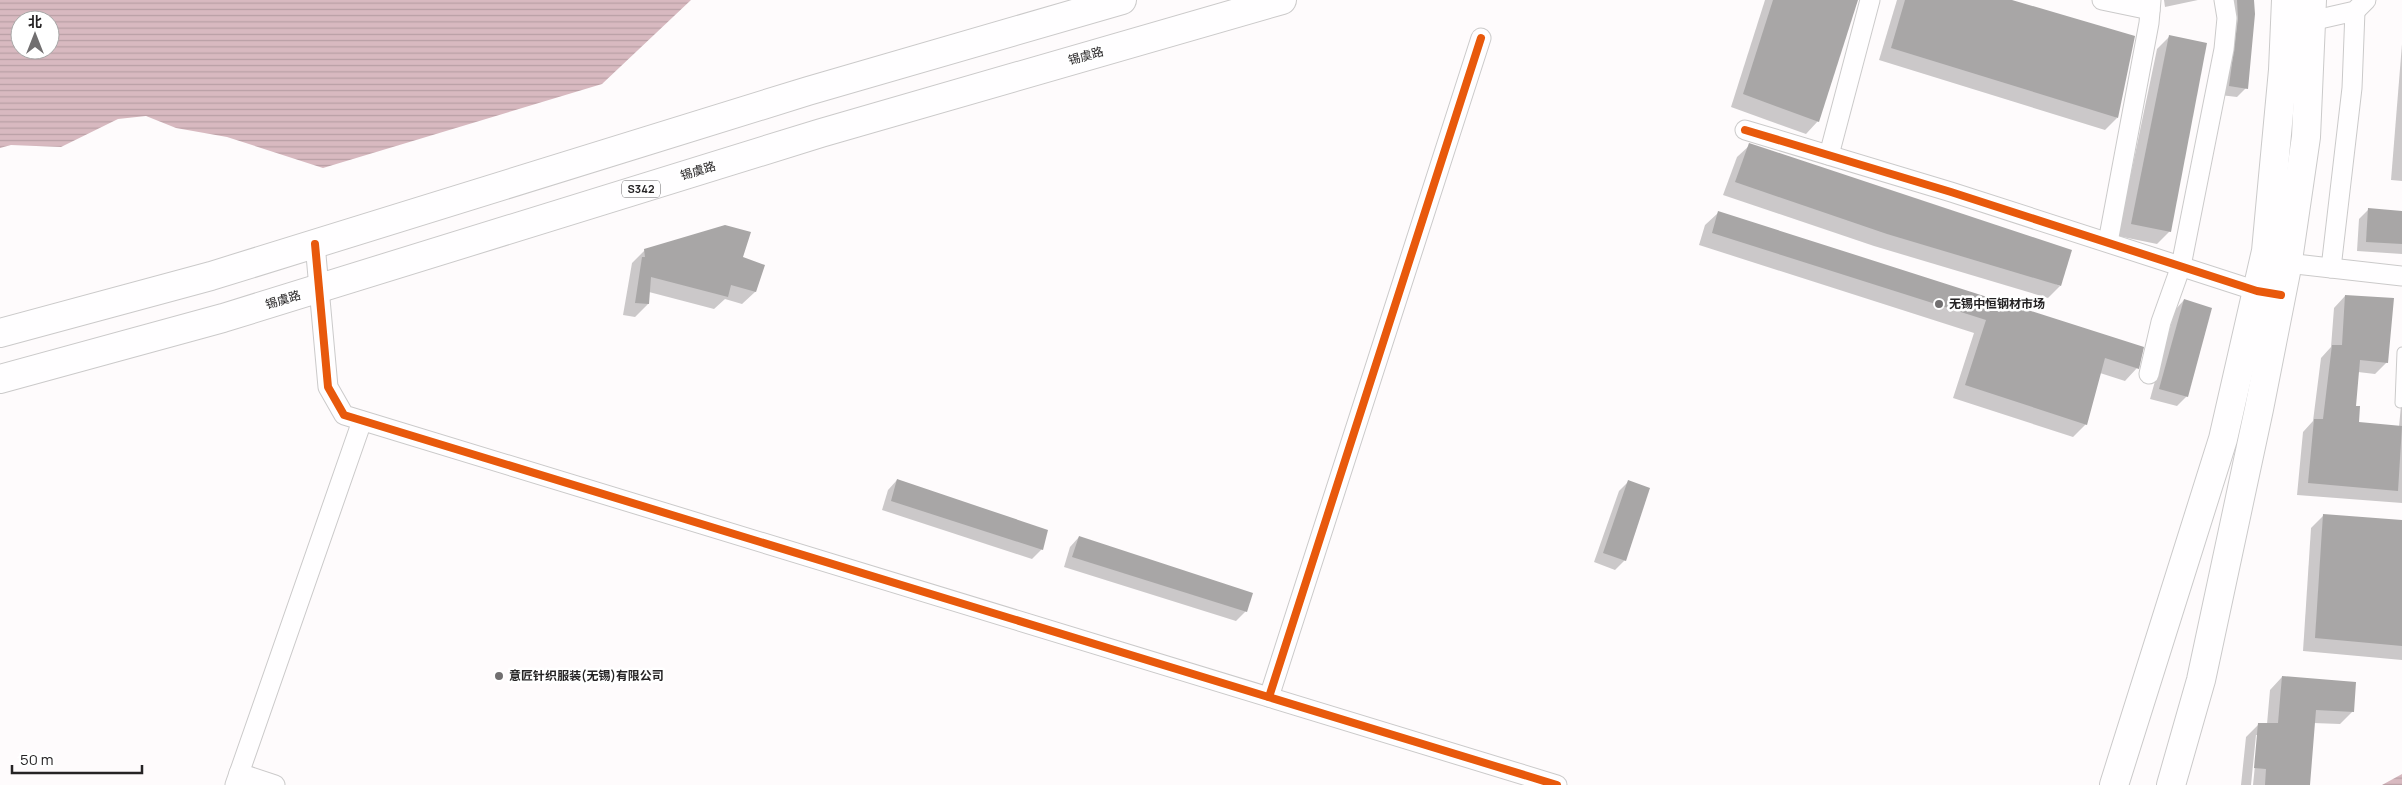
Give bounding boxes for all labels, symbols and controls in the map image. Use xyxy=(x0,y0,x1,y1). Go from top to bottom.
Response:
north arrow xyxy=(10,10,60,60)
text: 北 xyxy=(28,12,42,31)
street label: 锡虞路 xyxy=(1066,42,1106,69)
street label: 锡虞路 xyxy=(678,157,718,184)
road number: S342 xyxy=(622,180,660,198)
street label: 锡虞路 xyxy=(263,286,303,313)
place label: 无锡中恒钢材市场 xyxy=(1949,295,2045,312)
marker: 无锡中恒钢材市场 xyxy=(1933,298,1945,310)
place label: 意匠针织服装(无锡)有限公司 xyxy=(509,667,664,684)
marker: 意匠针织服装(无锡)有限公司 xyxy=(493,670,505,682)
scale bar xyxy=(12,742,142,774)
text: 50 m xyxy=(20,749,54,770)

